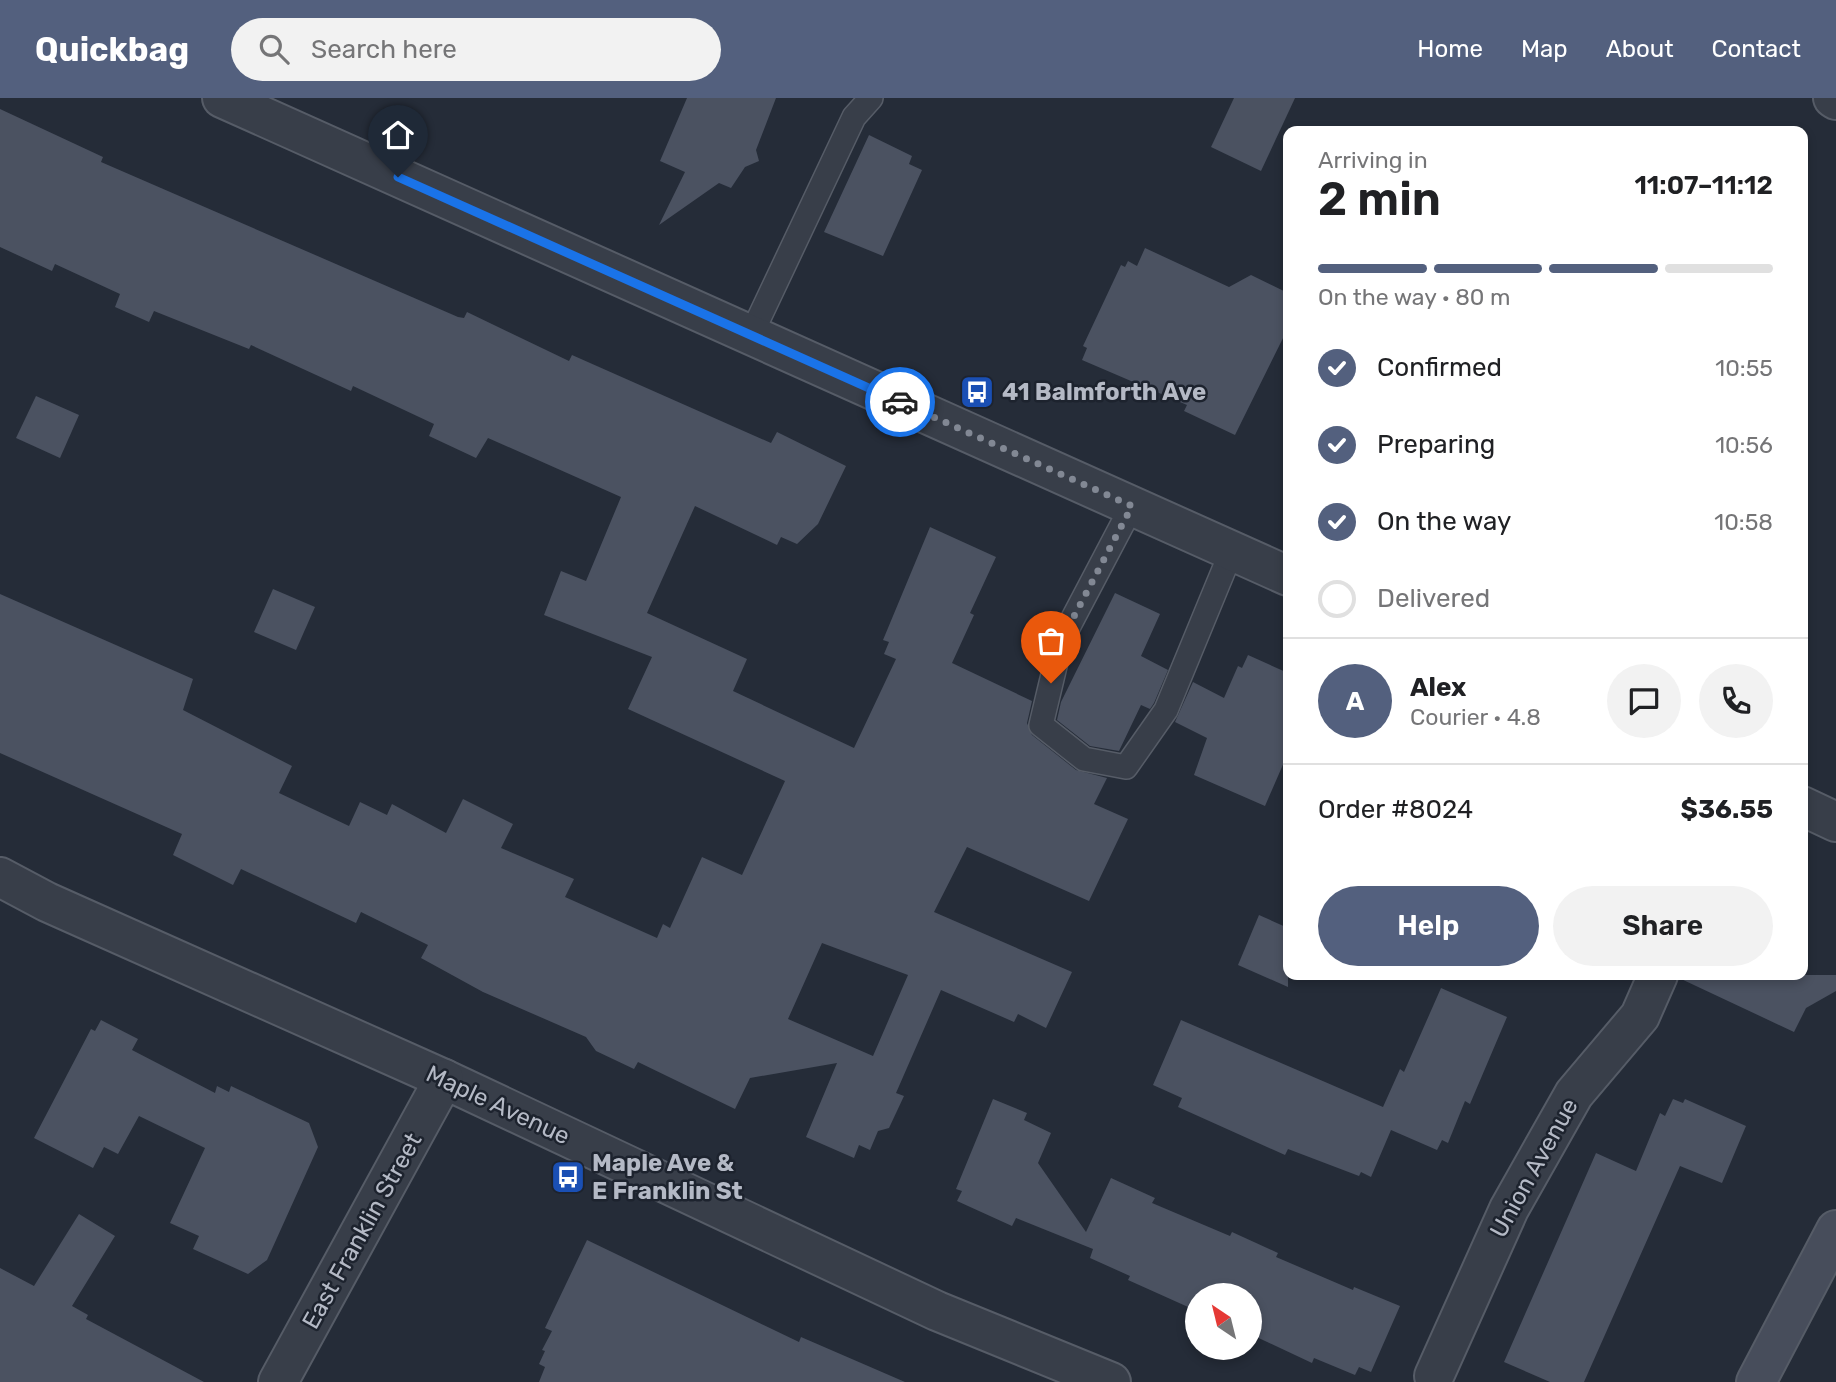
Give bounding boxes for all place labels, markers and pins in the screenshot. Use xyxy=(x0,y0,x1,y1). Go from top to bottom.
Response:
pin xyxy=(368,105,428,177)
bus stop icon: 41 Balmforth Ave xyxy=(958,373,996,411)
place label: 41 Balmforth Ave xyxy=(1002,378,1206,406)
pin xyxy=(1021,611,1081,683)
place label: Maple Ave & E Franklin St xyxy=(592,1149,743,1205)
bus stop icon: Maple Ave & E Franklin St xyxy=(549,1158,587,1196)

